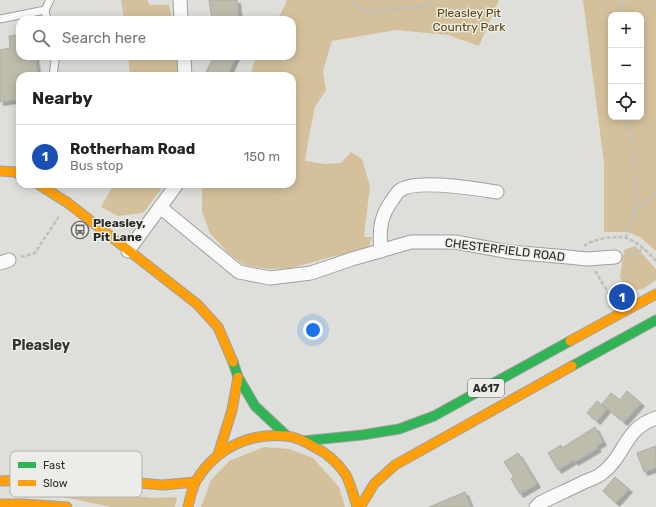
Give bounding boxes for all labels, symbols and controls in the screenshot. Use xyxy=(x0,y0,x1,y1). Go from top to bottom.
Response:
park label: Pleasley Pit Country Park xyxy=(433,6,506,34)
map controls xyxy=(608,12,644,120)
button: + xyxy=(608,12,644,48)
search box xyxy=(16,16,296,60)
icon: search xyxy=(30,27,52,49)
text: Search here xyxy=(62,29,146,47)
button: − xyxy=(608,48,644,84)
button: locate xyxy=(608,84,644,120)
text: Nearby xyxy=(32,88,93,108)
text: Rotherham Road xyxy=(70,140,195,158)
text: 1 xyxy=(42,149,48,164)
text: 150 m xyxy=(244,149,280,164)
text: Bus stop xyxy=(70,158,123,173)
place label: Pleasley, Pit Lane xyxy=(93,216,146,244)
bus stop icon: Pleasley, Pit Lane xyxy=(70,220,90,240)
street label: CHESTERFIELD ROAD xyxy=(444,236,566,264)
pin: 1 xyxy=(609,282,635,312)
your location xyxy=(303,320,323,340)
district label: Pleasley xyxy=(12,337,71,354)
road number: A617 xyxy=(468,379,504,397)
legend xyxy=(10,451,142,497)
text: Fast xyxy=(43,459,66,472)
text: Slow xyxy=(43,477,68,490)

